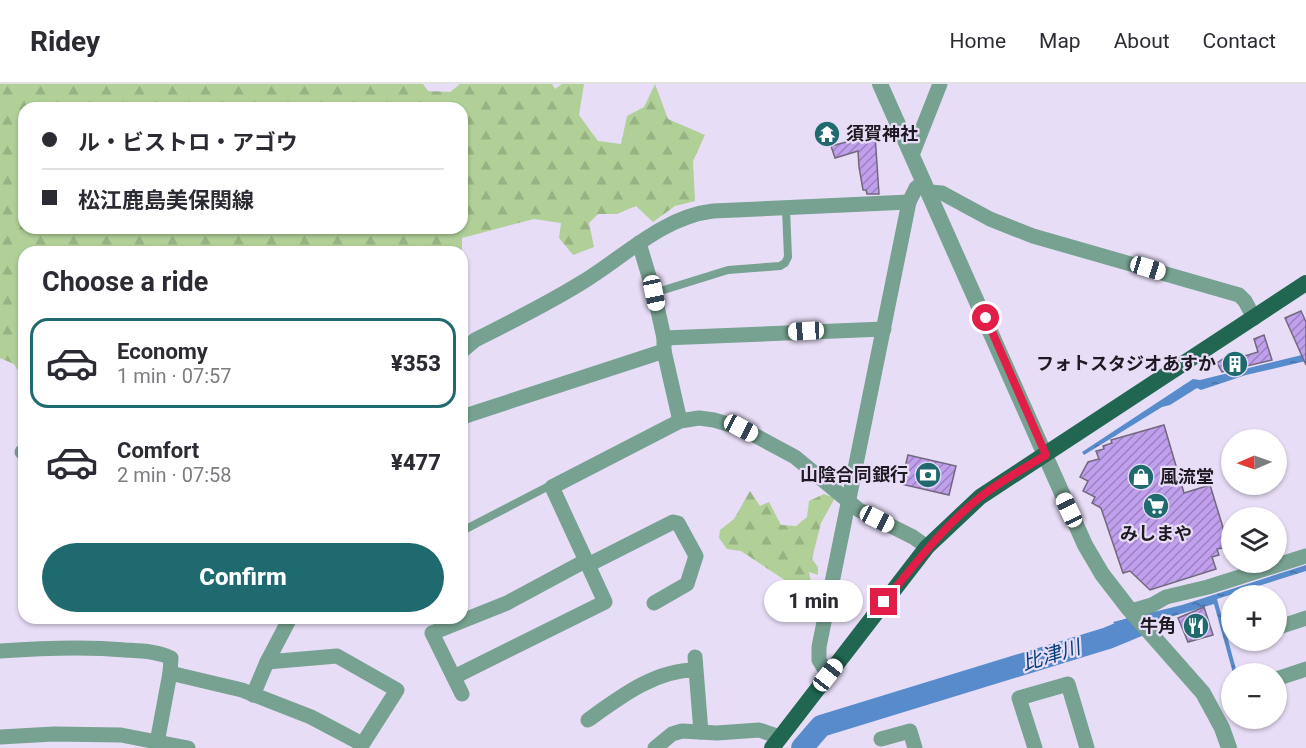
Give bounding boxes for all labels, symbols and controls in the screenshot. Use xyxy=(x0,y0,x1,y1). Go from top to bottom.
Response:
text: Ridey xyxy=(30,25,100,58)
text: Home xyxy=(950,29,1006,53)
text: Map xyxy=(1039,29,1081,53)
text: About xyxy=(1114,29,1170,53)
text: Contact xyxy=(1203,29,1276,53)
temple icon: 須賀神社 xyxy=(812,119,842,149)
place label: 須賀神社 xyxy=(846,123,918,144)
text: ル・ビストロ・アゴウ xyxy=(78,130,298,155)
text: 松江鹿島美保関線 xyxy=(78,188,254,213)
car xyxy=(1128,254,1168,282)
text: Choose a ride xyxy=(42,266,208,298)
car xyxy=(641,274,667,312)
route start xyxy=(972,304,999,331)
car xyxy=(788,321,824,341)
icon: car xyxy=(45,336,99,390)
text: Economy xyxy=(117,339,208,364)
building icon: フォトスタジオあすか xyxy=(1220,349,1250,379)
text: ¥353 xyxy=(391,351,441,376)
place label: フォトスタジオあすか xyxy=(1036,353,1216,374)
text: 1 min · 07:57 xyxy=(117,364,232,388)
car xyxy=(721,412,761,444)
north arrow xyxy=(1221,429,1287,495)
map controls xyxy=(1221,429,1287,729)
icon: car xyxy=(45,435,99,489)
text: Comfort xyxy=(117,438,199,463)
text: ¥477 xyxy=(391,450,441,475)
bank icon: 山陰合同銀行 xyxy=(913,460,943,490)
shop icon: 風流堂 xyxy=(1126,462,1156,492)
text: 2 min · 07:58 xyxy=(117,463,232,487)
place label: 山陰合同銀行 xyxy=(800,464,908,485)
place label: 風流堂 xyxy=(1160,466,1214,487)
car xyxy=(1053,490,1085,530)
supermarket icon: みしまや xyxy=(1141,491,1171,521)
car xyxy=(857,503,897,535)
button: layers xyxy=(1221,507,1287,573)
place label: みしまや xyxy=(1120,523,1192,544)
button: Confirm xyxy=(42,543,444,612)
callout: 1 min xyxy=(764,581,863,623)
button: + xyxy=(1221,585,1287,651)
route end xyxy=(870,588,897,615)
text: 1 min xyxy=(788,589,839,613)
restaurant icon: 牛角 xyxy=(1181,611,1211,641)
place label: 牛角 xyxy=(1140,615,1176,636)
water label: 比津川 xyxy=(1019,634,1085,675)
car xyxy=(810,655,846,695)
button: − xyxy=(1221,663,1287,729)

